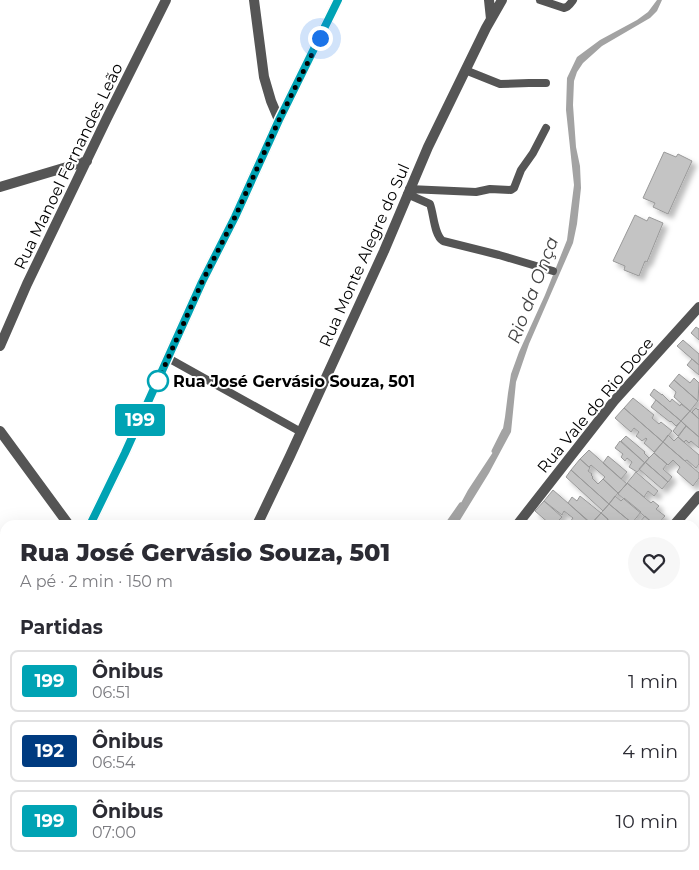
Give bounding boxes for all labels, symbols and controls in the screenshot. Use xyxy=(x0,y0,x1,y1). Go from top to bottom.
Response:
your location xyxy=(308,26,333,51)
street label: Rua Manoel Fernandes Leão xyxy=(10,60,127,273)
street label: Rua Monte Alegre do Sul xyxy=(315,161,414,350)
water label: Rio da Onça xyxy=(503,234,563,346)
street label: Rua Vale do Rio Doce xyxy=(533,334,658,477)
marker: Rua José Gervásio Souza, 501 xyxy=(147,370,169,392)
place label: Rua José Gervásio Souza, 501 xyxy=(173,372,415,391)
line badge: 199 xyxy=(111,404,169,436)
text: 199 xyxy=(125,409,155,431)
button: heart xyxy=(628,537,680,589)
text: Rua José Gervásio Souza, 501 xyxy=(20,538,390,567)
text: A pé · 2 min · 150 m xyxy=(20,572,173,591)
text: Partidas xyxy=(20,616,103,639)
text: Ônibus xyxy=(92,660,163,683)
text: 199 xyxy=(35,670,65,692)
text: 1 min xyxy=(628,670,678,693)
text: 06:51 xyxy=(92,683,131,702)
text: Ônibus xyxy=(92,730,163,753)
text: 192 xyxy=(35,740,64,762)
text: 4 min xyxy=(622,740,678,763)
text: 06:54 xyxy=(92,753,135,772)
text: Ônibus xyxy=(92,800,163,823)
text: 199 xyxy=(35,810,65,832)
text: 10 min xyxy=(615,810,678,833)
text: 07:00 xyxy=(92,823,136,842)

